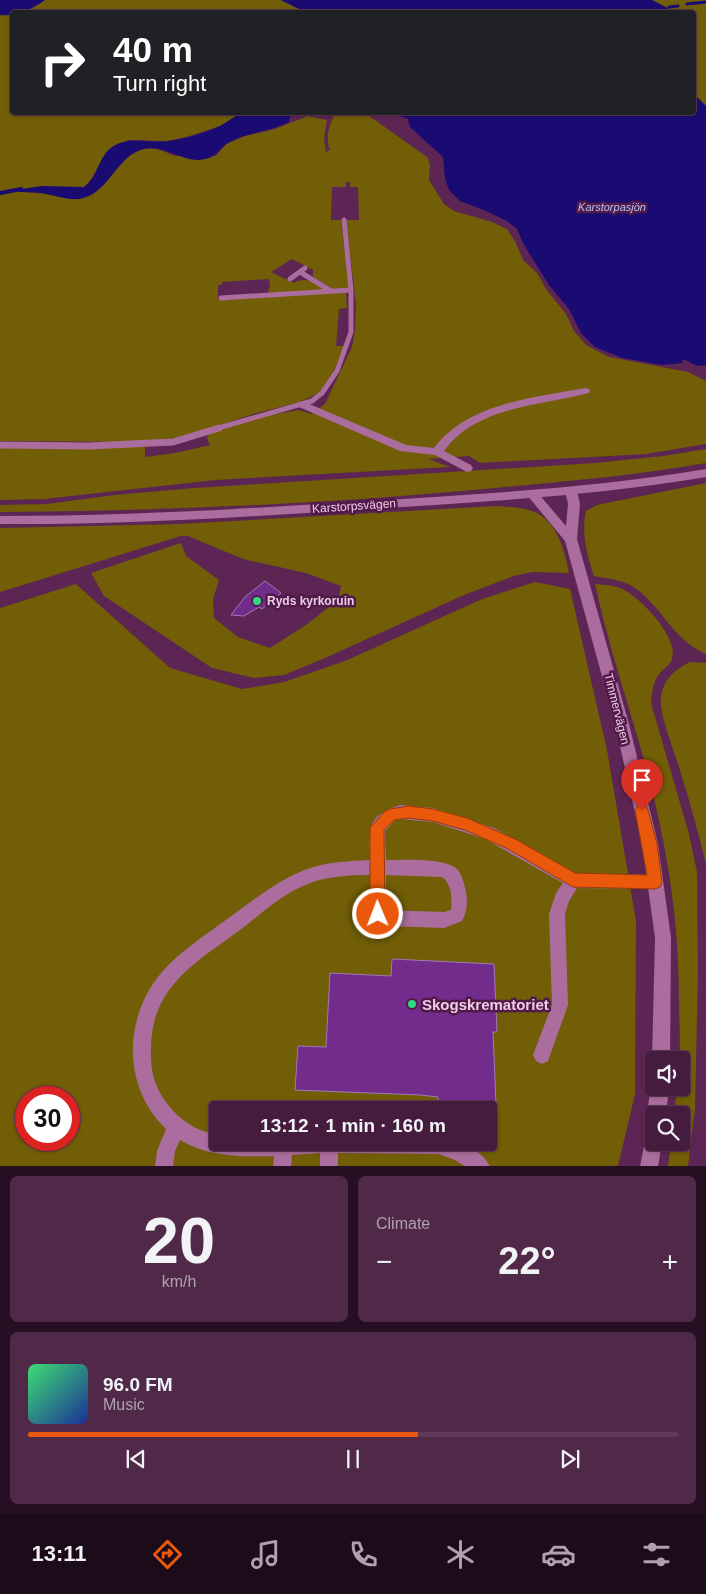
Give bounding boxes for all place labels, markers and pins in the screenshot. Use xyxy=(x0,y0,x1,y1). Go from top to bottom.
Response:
place label: Ryds kyrkoruin xyxy=(267,594,354,608)
marker: Ryds kyrkoruin xyxy=(251,595,263,607)
pin xyxy=(621,759,663,810)
place label: Skogskrematoriet xyxy=(422,996,549,1013)
marker: Skogskrematoriet xyxy=(406,998,418,1010)

